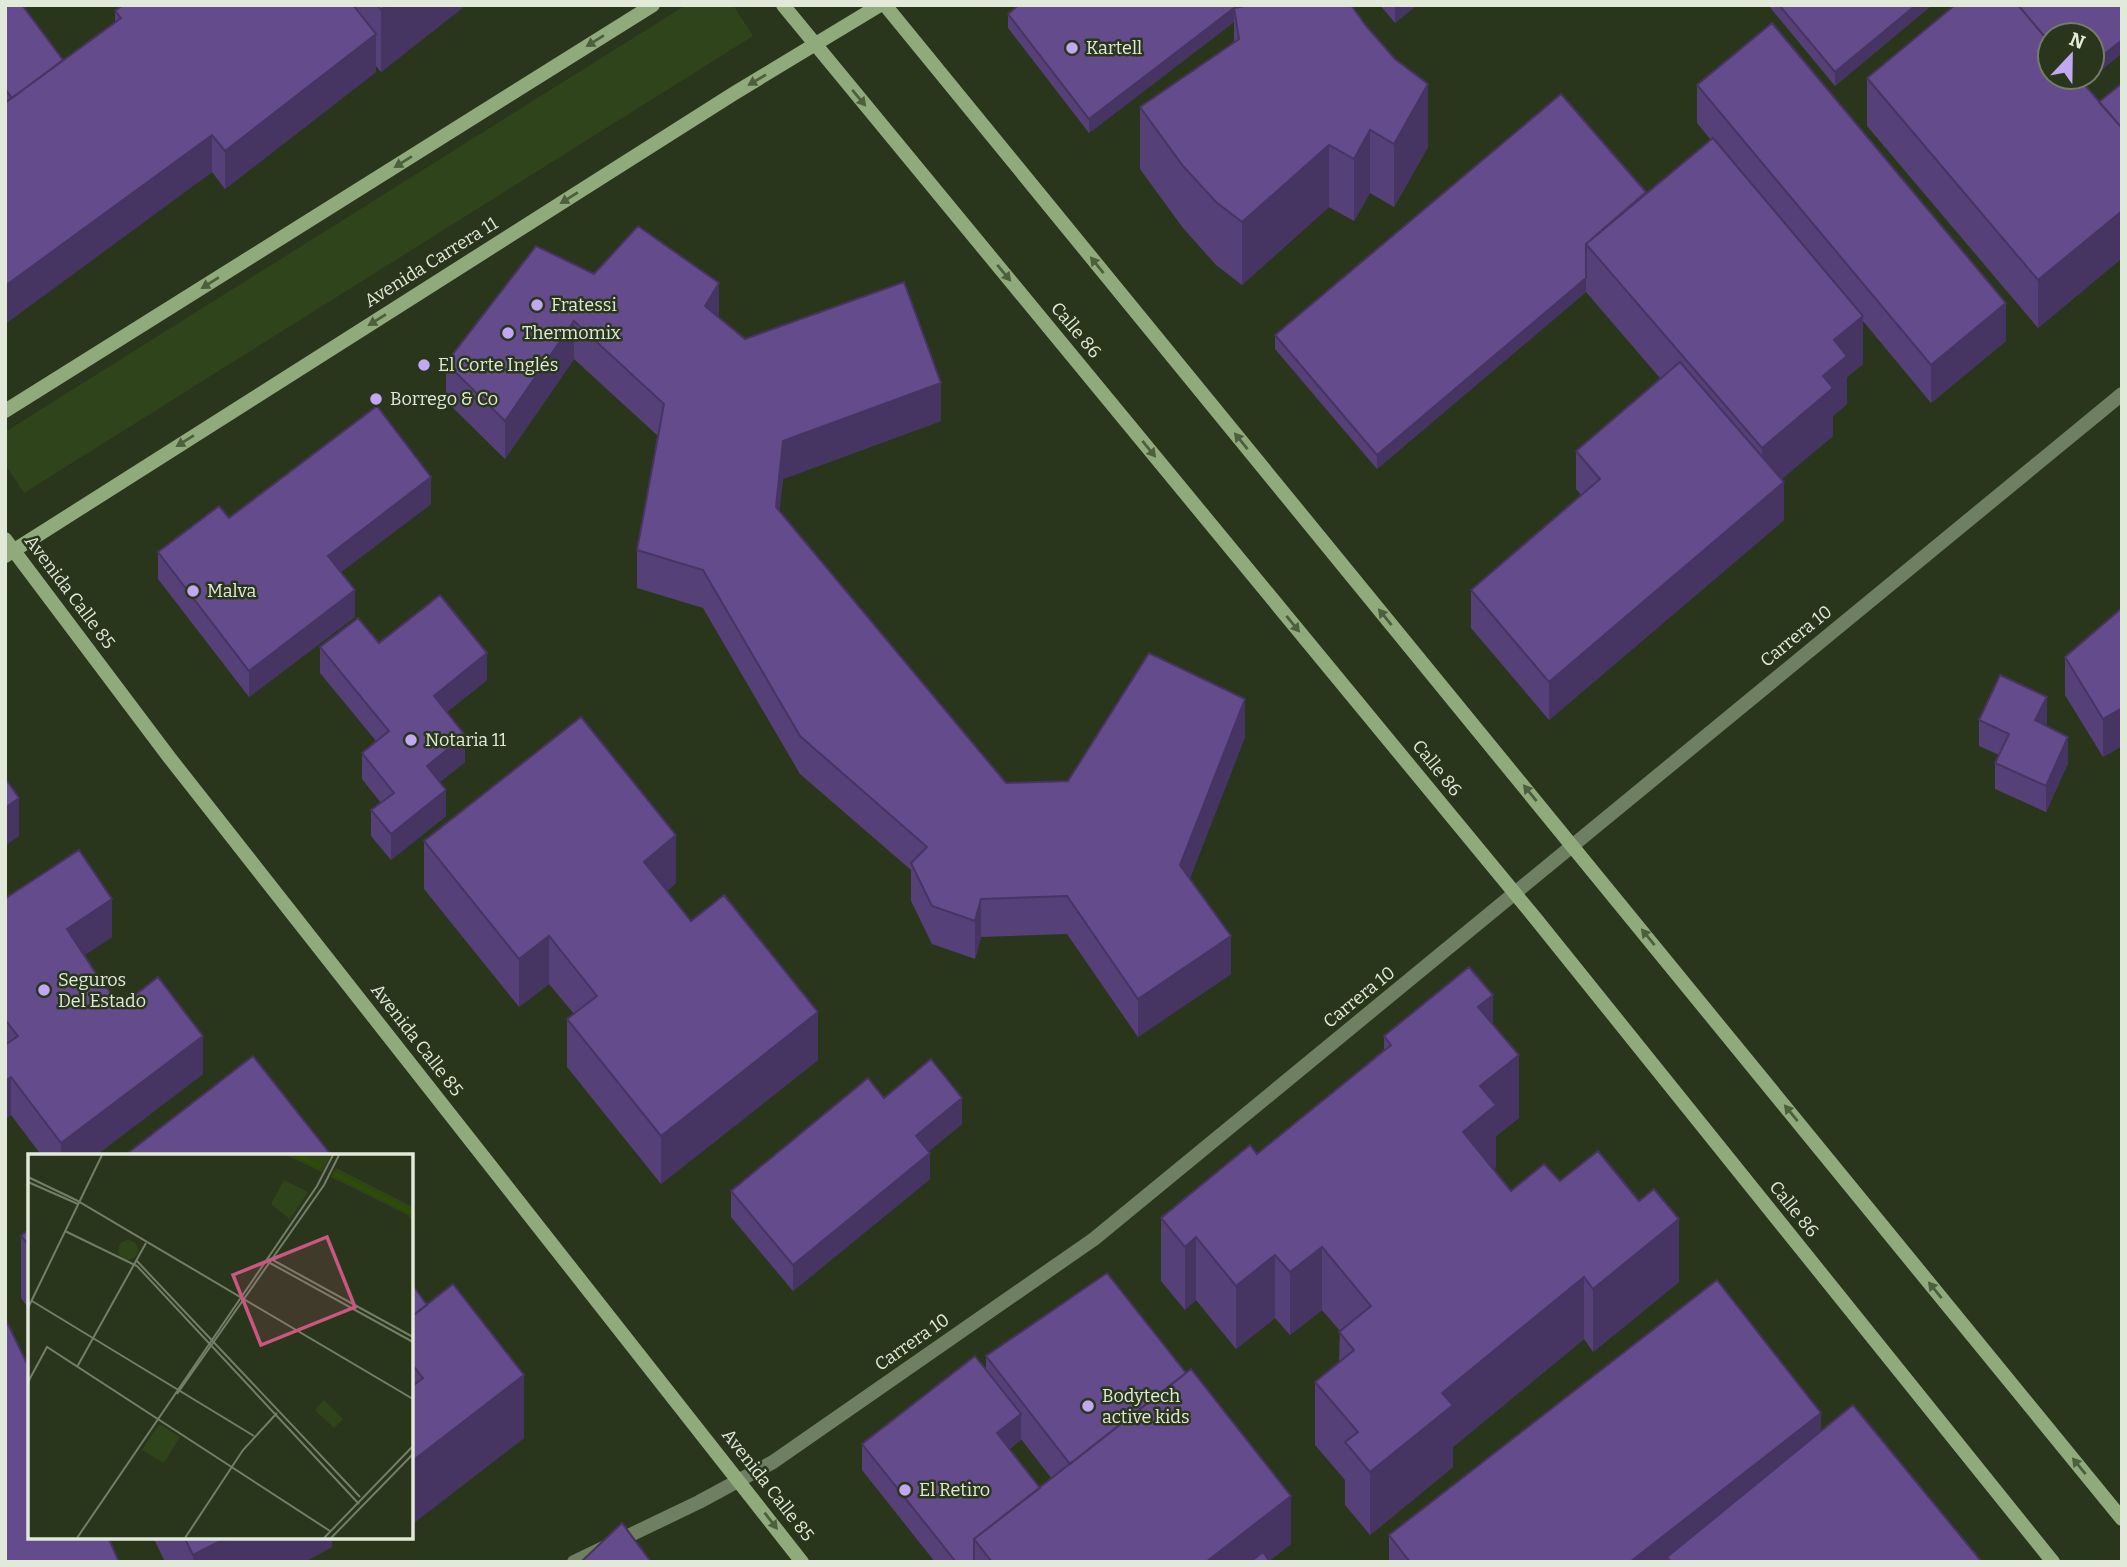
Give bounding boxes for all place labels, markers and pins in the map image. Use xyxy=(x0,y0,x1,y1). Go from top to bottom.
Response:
place label: Kartell xyxy=(1086,37,1142,59)
marker: Kartell xyxy=(1064,40,1080,56)
place label: Fratessi xyxy=(551,294,617,316)
marker: Fratessi xyxy=(529,297,545,313)
place label: Thermomix xyxy=(522,322,621,344)
marker: Thermomix xyxy=(500,325,516,341)
place label: El Corte Inglés xyxy=(438,354,558,376)
marker: El Corte Inglés xyxy=(416,357,432,373)
place label: Borrego & Co xyxy=(390,388,498,410)
marker: Borrego & Co xyxy=(368,391,384,407)
place label: Malva xyxy=(207,580,257,602)
marker: Malva xyxy=(185,583,201,599)
place label: Notaria 11 xyxy=(425,729,507,751)
marker: Notaria 11 xyxy=(403,732,419,748)
place label: Seguros Del Estado xyxy=(58,969,146,1012)
marker: Seguros Del Estado xyxy=(36,982,52,998)
place label: Bodytech active kids xyxy=(1102,1385,1190,1428)
marker: Bodytech active kids xyxy=(1080,1398,1096,1414)
place label: El Retiro xyxy=(919,1479,990,1501)
marker: El Retiro xyxy=(897,1482,913,1498)

